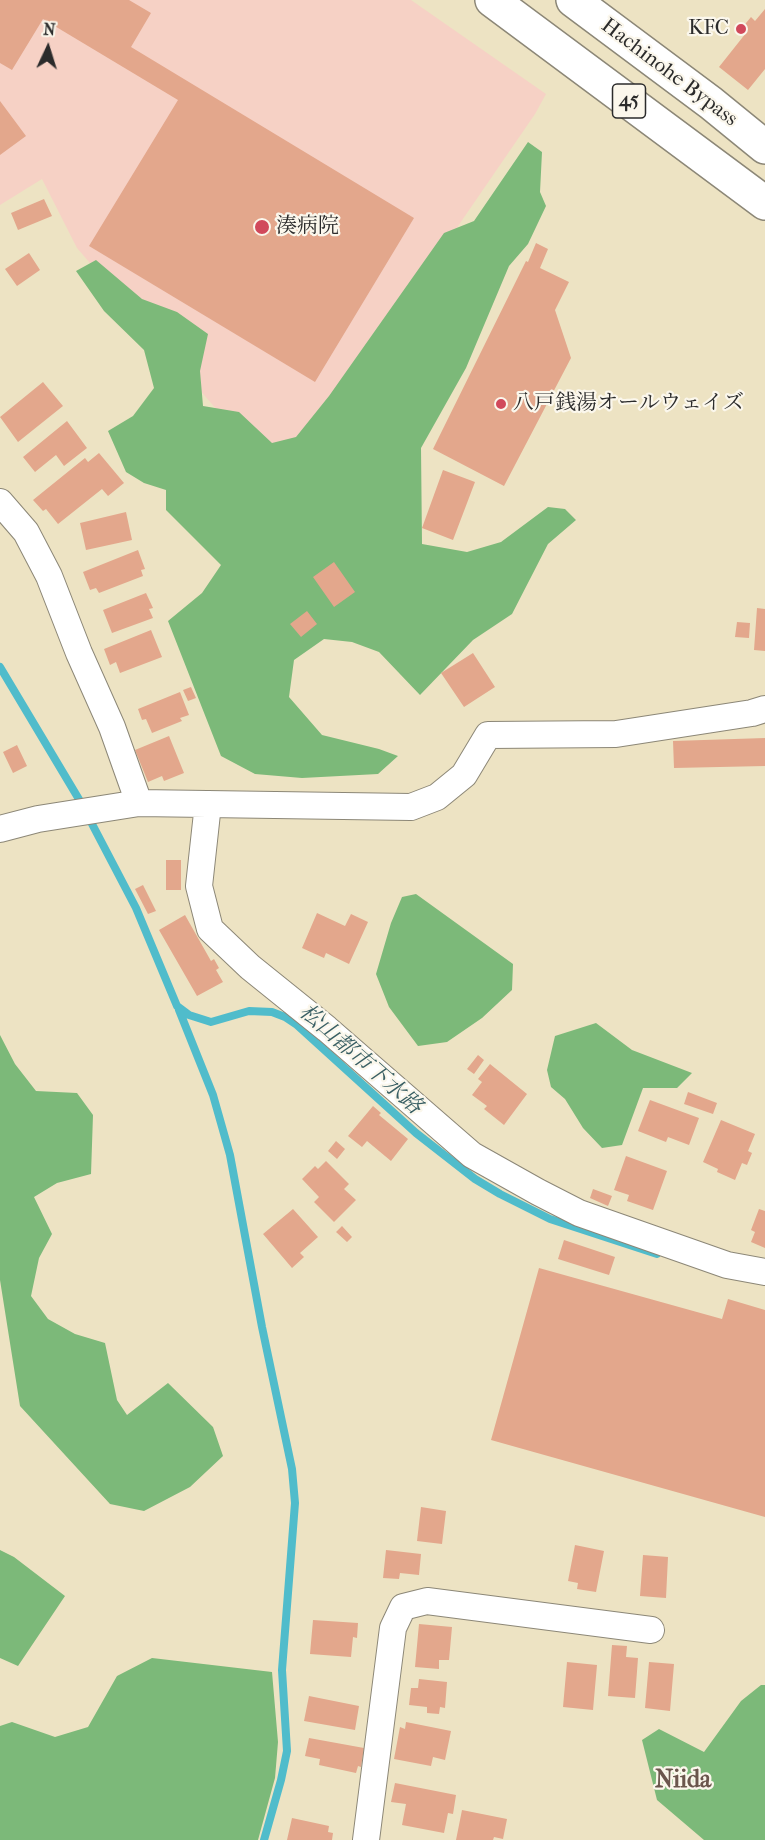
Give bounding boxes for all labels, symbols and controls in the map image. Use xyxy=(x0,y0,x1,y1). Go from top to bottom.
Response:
street label: Hachinohe Bypass xyxy=(596,14,742,132)
place label: KFC xyxy=(688,16,729,42)
north arrow xyxy=(18,18,78,78)
text: N xyxy=(43,20,56,39)
marker: KFC xyxy=(734,22,748,36)
road number: 45 xyxy=(612,84,646,118)
place label: 湊病院 xyxy=(276,214,339,240)
marker: 湊病院 xyxy=(253,218,271,236)
place label: 八戸銭湯オールウェイズ xyxy=(513,391,744,417)
marker: 八戸銭湯オールウェイズ xyxy=(494,397,508,411)
water label: 松山都市下水路 xyxy=(293,1000,427,1120)
district label: Niida xyxy=(655,1767,711,1795)

